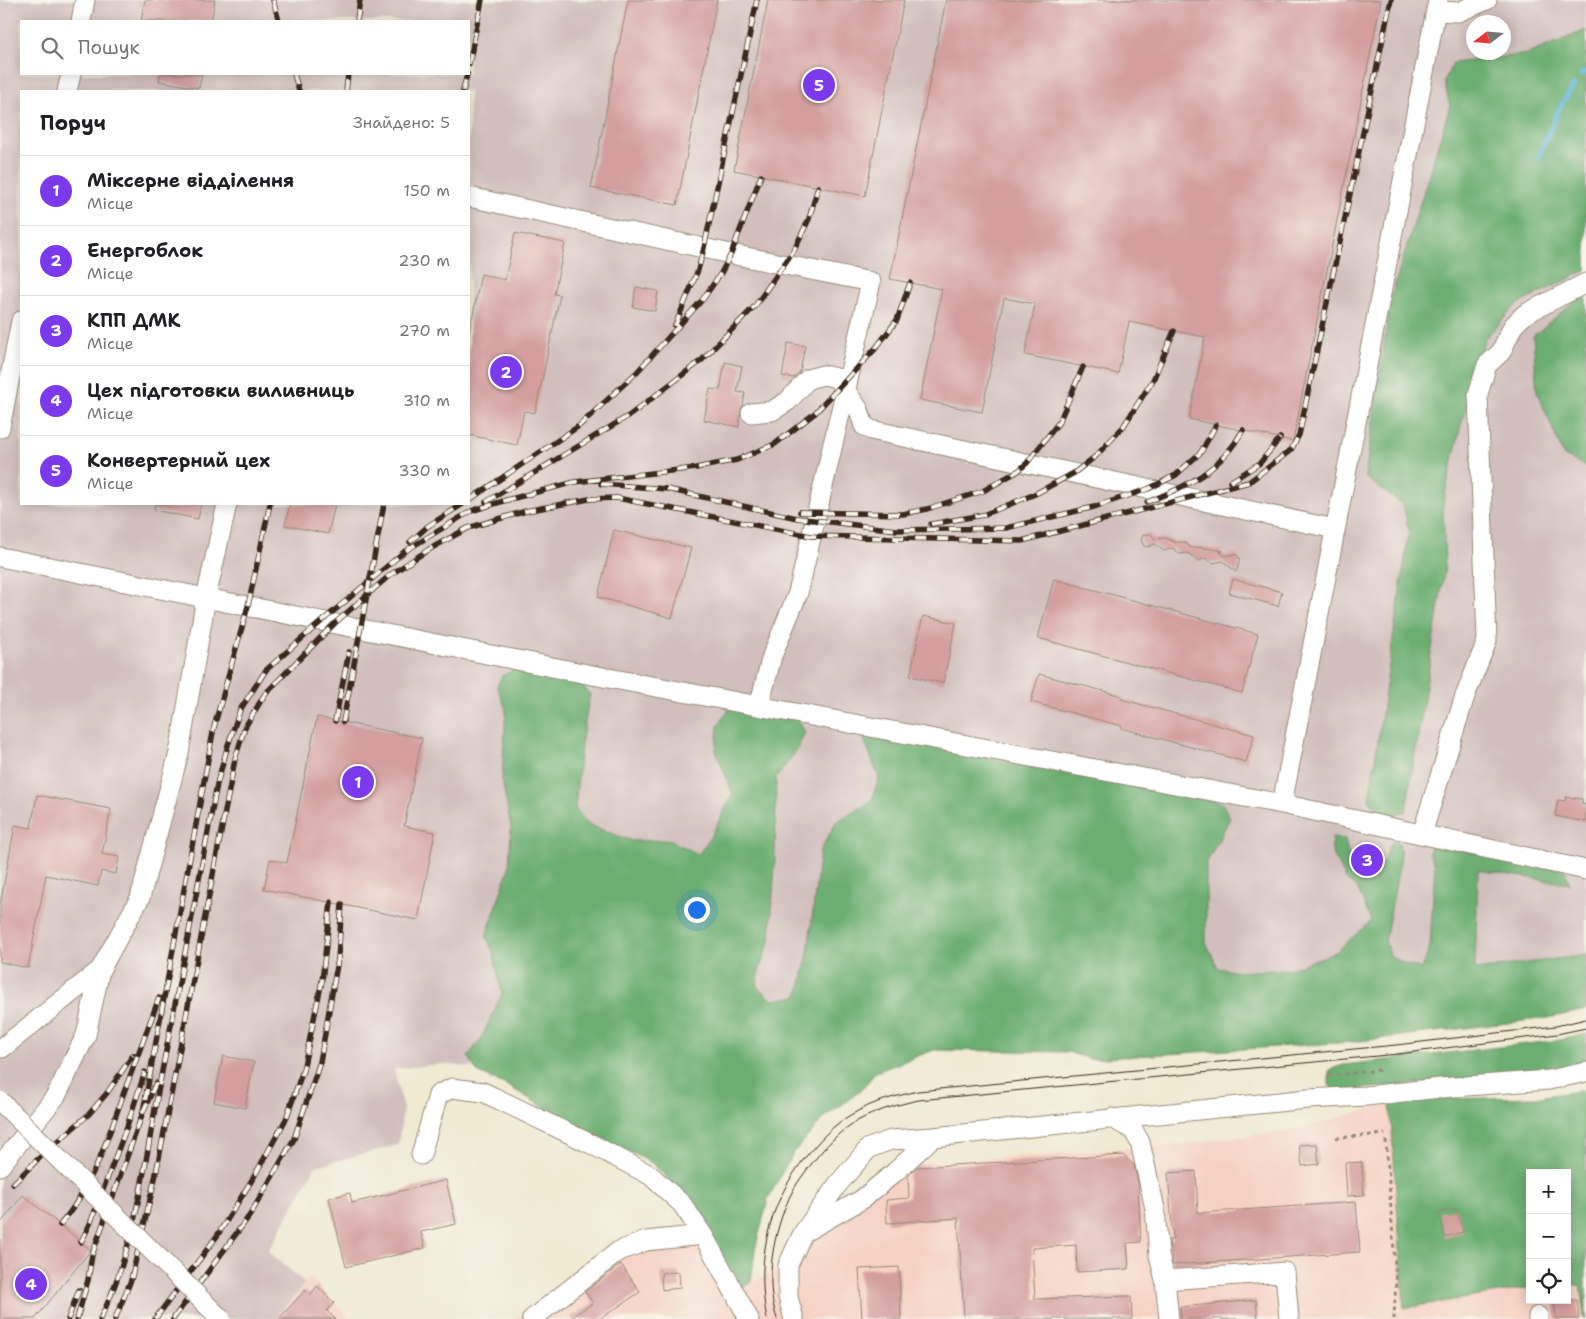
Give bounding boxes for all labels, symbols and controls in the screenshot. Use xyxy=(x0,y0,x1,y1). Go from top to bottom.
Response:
north arrow xyxy=(1466,15,1511,60)
search box xyxy=(20,20,470,75)
icon: search xyxy=(38,34,66,62)
text: Пошук xyxy=(78,35,140,60)
pin: 5 xyxy=(803,66,835,104)
text: Поруч xyxy=(40,109,106,137)
text: Знайдено: 5 xyxy=(353,112,450,133)
text: Міксерне відділення xyxy=(87,168,294,193)
text: 1 xyxy=(52,180,60,201)
text: 150 m xyxy=(403,180,450,201)
text: Місце xyxy=(87,193,134,214)
text: Енергоблок xyxy=(87,238,203,263)
text: 2 xyxy=(50,250,62,271)
text: 230 m xyxy=(398,250,450,271)
text: Місце xyxy=(87,263,134,284)
text: КПП ДМК xyxy=(87,308,180,333)
text: 3 xyxy=(50,320,62,341)
text: 270 m xyxy=(399,320,450,341)
text: Місце xyxy=(87,333,134,354)
pin: 2 xyxy=(490,353,522,391)
text: Цех підготовки виливниць xyxy=(87,378,354,403)
text: 4 xyxy=(50,390,62,411)
text: 310 m xyxy=(403,390,450,411)
text: Місце xyxy=(87,403,134,424)
text: Конвертерний цех xyxy=(87,448,270,473)
text: 5 xyxy=(51,460,61,481)
text: 330 m xyxy=(398,460,450,481)
text: Місце xyxy=(87,473,134,494)
pin: 1 xyxy=(342,763,374,801)
pin: 3 xyxy=(1351,841,1383,879)
your location xyxy=(684,897,710,923)
map controls xyxy=(1526,1169,1571,1304)
button: + xyxy=(1526,1169,1571,1214)
button: − xyxy=(1526,1214,1571,1259)
button: locate xyxy=(1526,1259,1571,1304)
pin: 4 xyxy=(15,1265,47,1303)

